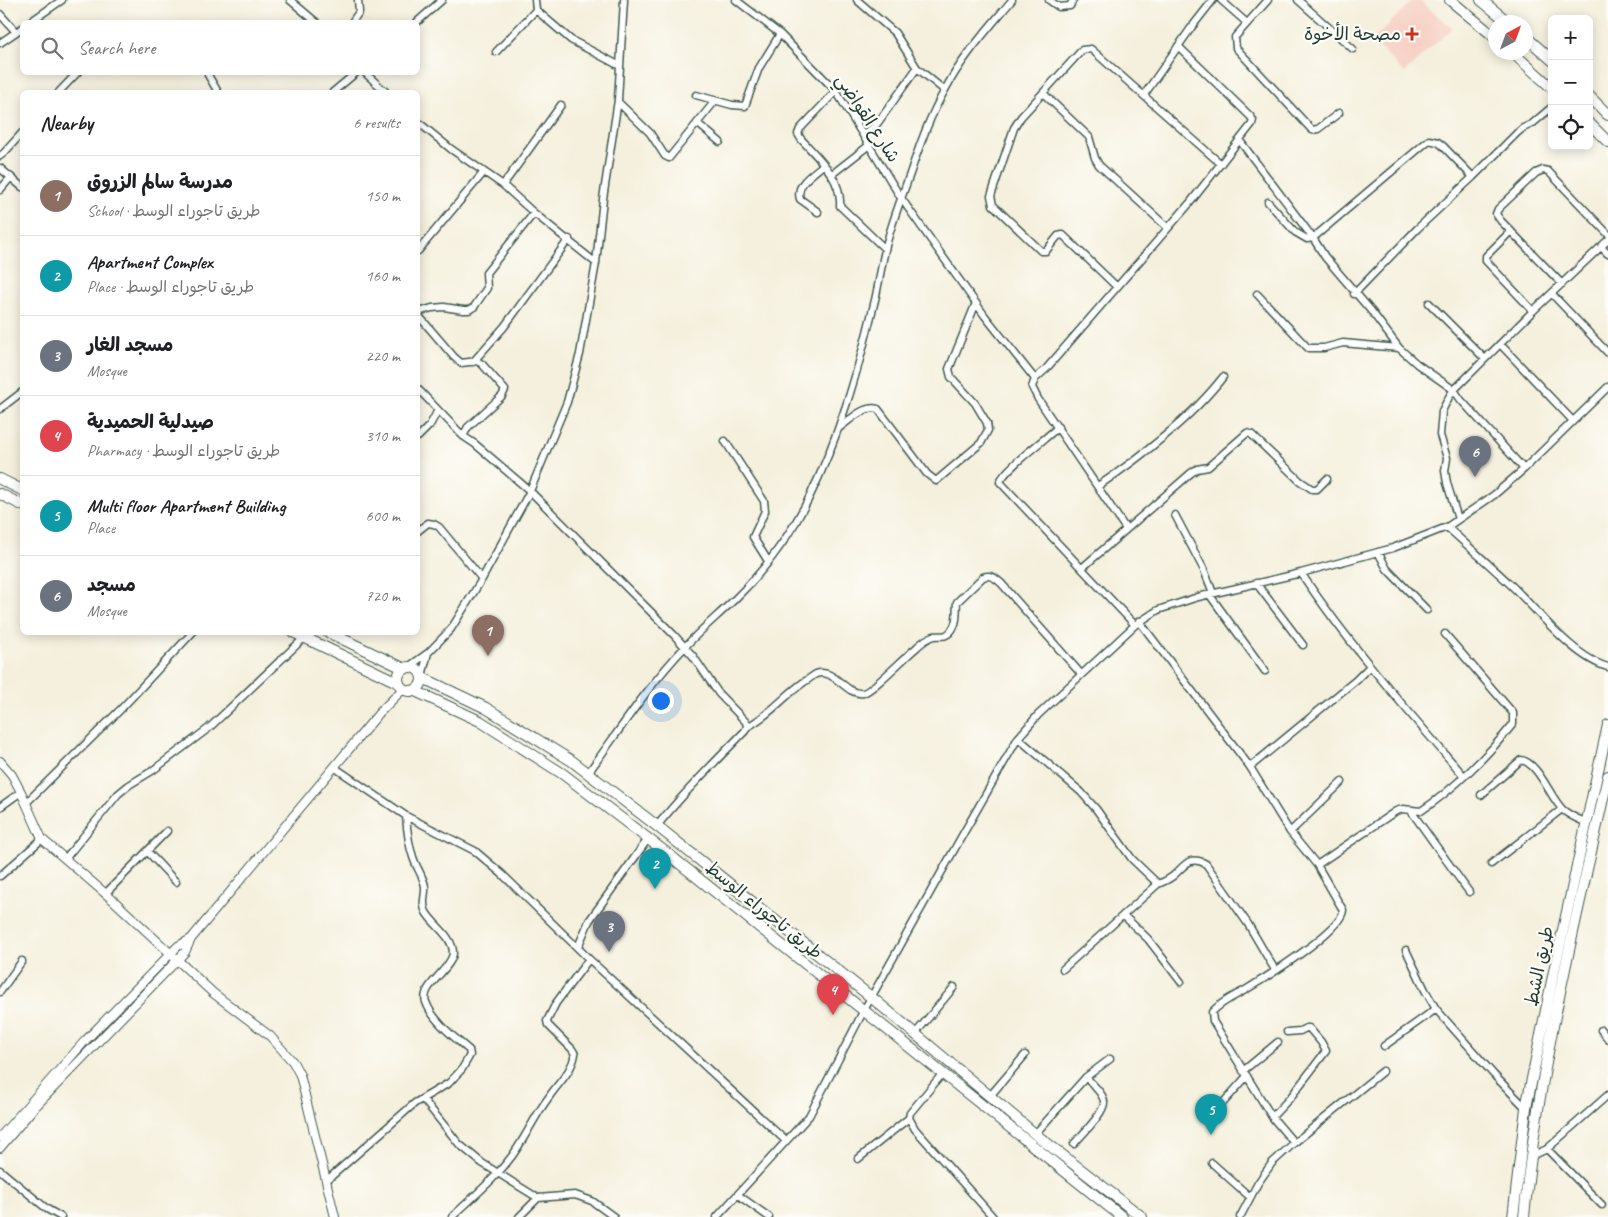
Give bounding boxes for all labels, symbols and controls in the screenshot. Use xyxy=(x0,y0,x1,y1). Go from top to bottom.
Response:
north arrow xyxy=(1488,15,1533,60)
map controls xyxy=(1548,15,1593,150)
button: + xyxy=(1548,15,1593,60)
search box xyxy=(20,20,420,75)
place label: مصحة الأخوة xyxy=(1304,22,1401,45)
marker: مصحة الأخوة xyxy=(1405,27,1419,41)
icon: search xyxy=(38,34,66,62)
text: Search here xyxy=(78,36,155,60)
button: − xyxy=(1548,60,1593,105)
street label: شارع القواضي xyxy=(827,70,905,169)
button: locate xyxy=(1548,105,1593,150)
text: Nearby xyxy=(40,110,93,136)
text: 6 results xyxy=(353,113,400,133)
text: مدرسة سالم الزروق xyxy=(87,170,233,194)
text: 1 xyxy=(52,186,60,206)
text: 150 m xyxy=(366,186,400,206)
text: School · طريق تاجوراء الوسط xyxy=(87,201,260,221)
text: Apartment Complex xyxy=(87,250,212,274)
text: 2 xyxy=(52,266,60,286)
text: 160 m xyxy=(366,266,400,286)
text: Place · طريق تاجوراء الوسط xyxy=(87,277,254,297)
text: مسجد الغار xyxy=(87,333,173,357)
text: 3 xyxy=(52,346,60,366)
text: 220 m xyxy=(366,346,400,366)
text: Mosque xyxy=(87,361,127,381)
text: صيدلية الحميدية xyxy=(87,410,214,434)
text: 4 xyxy=(52,426,60,446)
text: 310 m xyxy=(366,426,400,446)
pin: 6 xyxy=(1459,436,1491,477)
text: Pharmacy · طريق تاجوراء الوسط xyxy=(87,441,280,461)
text: Multi floor Apartment Building xyxy=(87,494,285,518)
text: 5 xyxy=(53,506,59,526)
text: 600 m xyxy=(366,506,400,526)
text: Place xyxy=(87,518,115,538)
text: مسجد xyxy=(87,573,136,597)
text: 6 xyxy=(52,586,60,606)
text: 720 m xyxy=(366,586,400,606)
text: Mosque xyxy=(87,601,127,621)
pin: 1 xyxy=(472,615,504,656)
your location xyxy=(648,688,674,714)
pin: 2 xyxy=(639,848,671,889)
street label: طريق تاجوراء الوسط xyxy=(700,856,827,965)
pin: 3 xyxy=(593,911,625,952)
street label: طريق الشط xyxy=(1520,924,1558,1008)
pin: 4 xyxy=(817,974,849,1015)
pin: 5 xyxy=(1195,1094,1227,1135)

